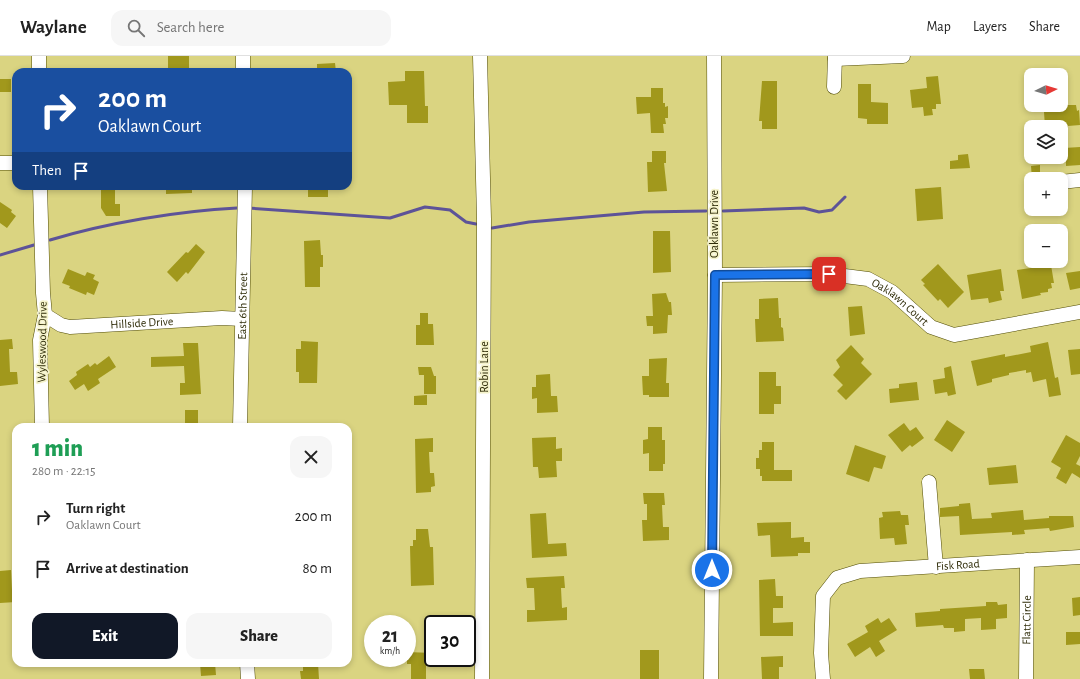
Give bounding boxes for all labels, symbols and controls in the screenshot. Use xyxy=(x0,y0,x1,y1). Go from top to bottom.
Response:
search box xyxy=(111,10,391,46)
icon: search xyxy=(125,17,147,39)
text: Waylane xyxy=(20,18,87,37)
text: Search here xyxy=(157,20,224,35)
text: Map xyxy=(926,20,951,34)
text: Layers xyxy=(973,20,1007,34)
text: Share xyxy=(1029,20,1060,34)
north arrow xyxy=(1024,68,1068,112)
map controls xyxy=(1024,68,1068,268)
icon: right xyxy=(32,84,84,136)
text: 200 m xyxy=(98,85,167,113)
text: Oaklawn Court xyxy=(98,118,201,136)
button: layers xyxy=(1024,120,1068,164)
icon: arrive xyxy=(70,160,92,182)
text: Then xyxy=(32,163,62,178)
button: + xyxy=(1024,172,1068,216)
street label: Oaklawn Drive xyxy=(708,190,720,258)
button: − xyxy=(1024,224,1068,268)
pin xyxy=(812,257,846,291)
icon: arrive xyxy=(818,263,840,285)
street label: East 6th Street xyxy=(236,272,249,340)
street label: Oaklawn Court xyxy=(870,276,931,328)
street label: Wyleswood Drive xyxy=(35,301,50,383)
street label: Hillside Drive xyxy=(110,315,174,331)
street label: Robin Lane xyxy=(478,341,490,393)
button: close xyxy=(290,436,332,478)
text: 1 min xyxy=(32,437,83,461)
text: 280 m · 22:15 xyxy=(32,465,95,478)
text: Turn right xyxy=(66,501,125,516)
icon: right xyxy=(32,506,54,528)
text: 200 m xyxy=(295,509,332,524)
text: Oaklawn Court xyxy=(66,519,141,532)
position arrow xyxy=(691,549,733,591)
street label: Fisk Road xyxy=(936,557,980,572)
icon: arrive xyxy=(32,558,54,580)
text: Arrive at destination xyxy=(66,561,189,576)
text: 80 m xyxy=(302,561,332,576)
street label: Flatt Circle xyxy=(1020,595,1033,645)
button: Exit xyxy=(32,613,178,659)
button: Share xyxy=(186,613,332,659)
speed limit sign: 30 xyxy=(424,615,476,667)
text: 21 xyxy=(382,626,398,646)
text: km/h xyxy=(380,646,400,656)

